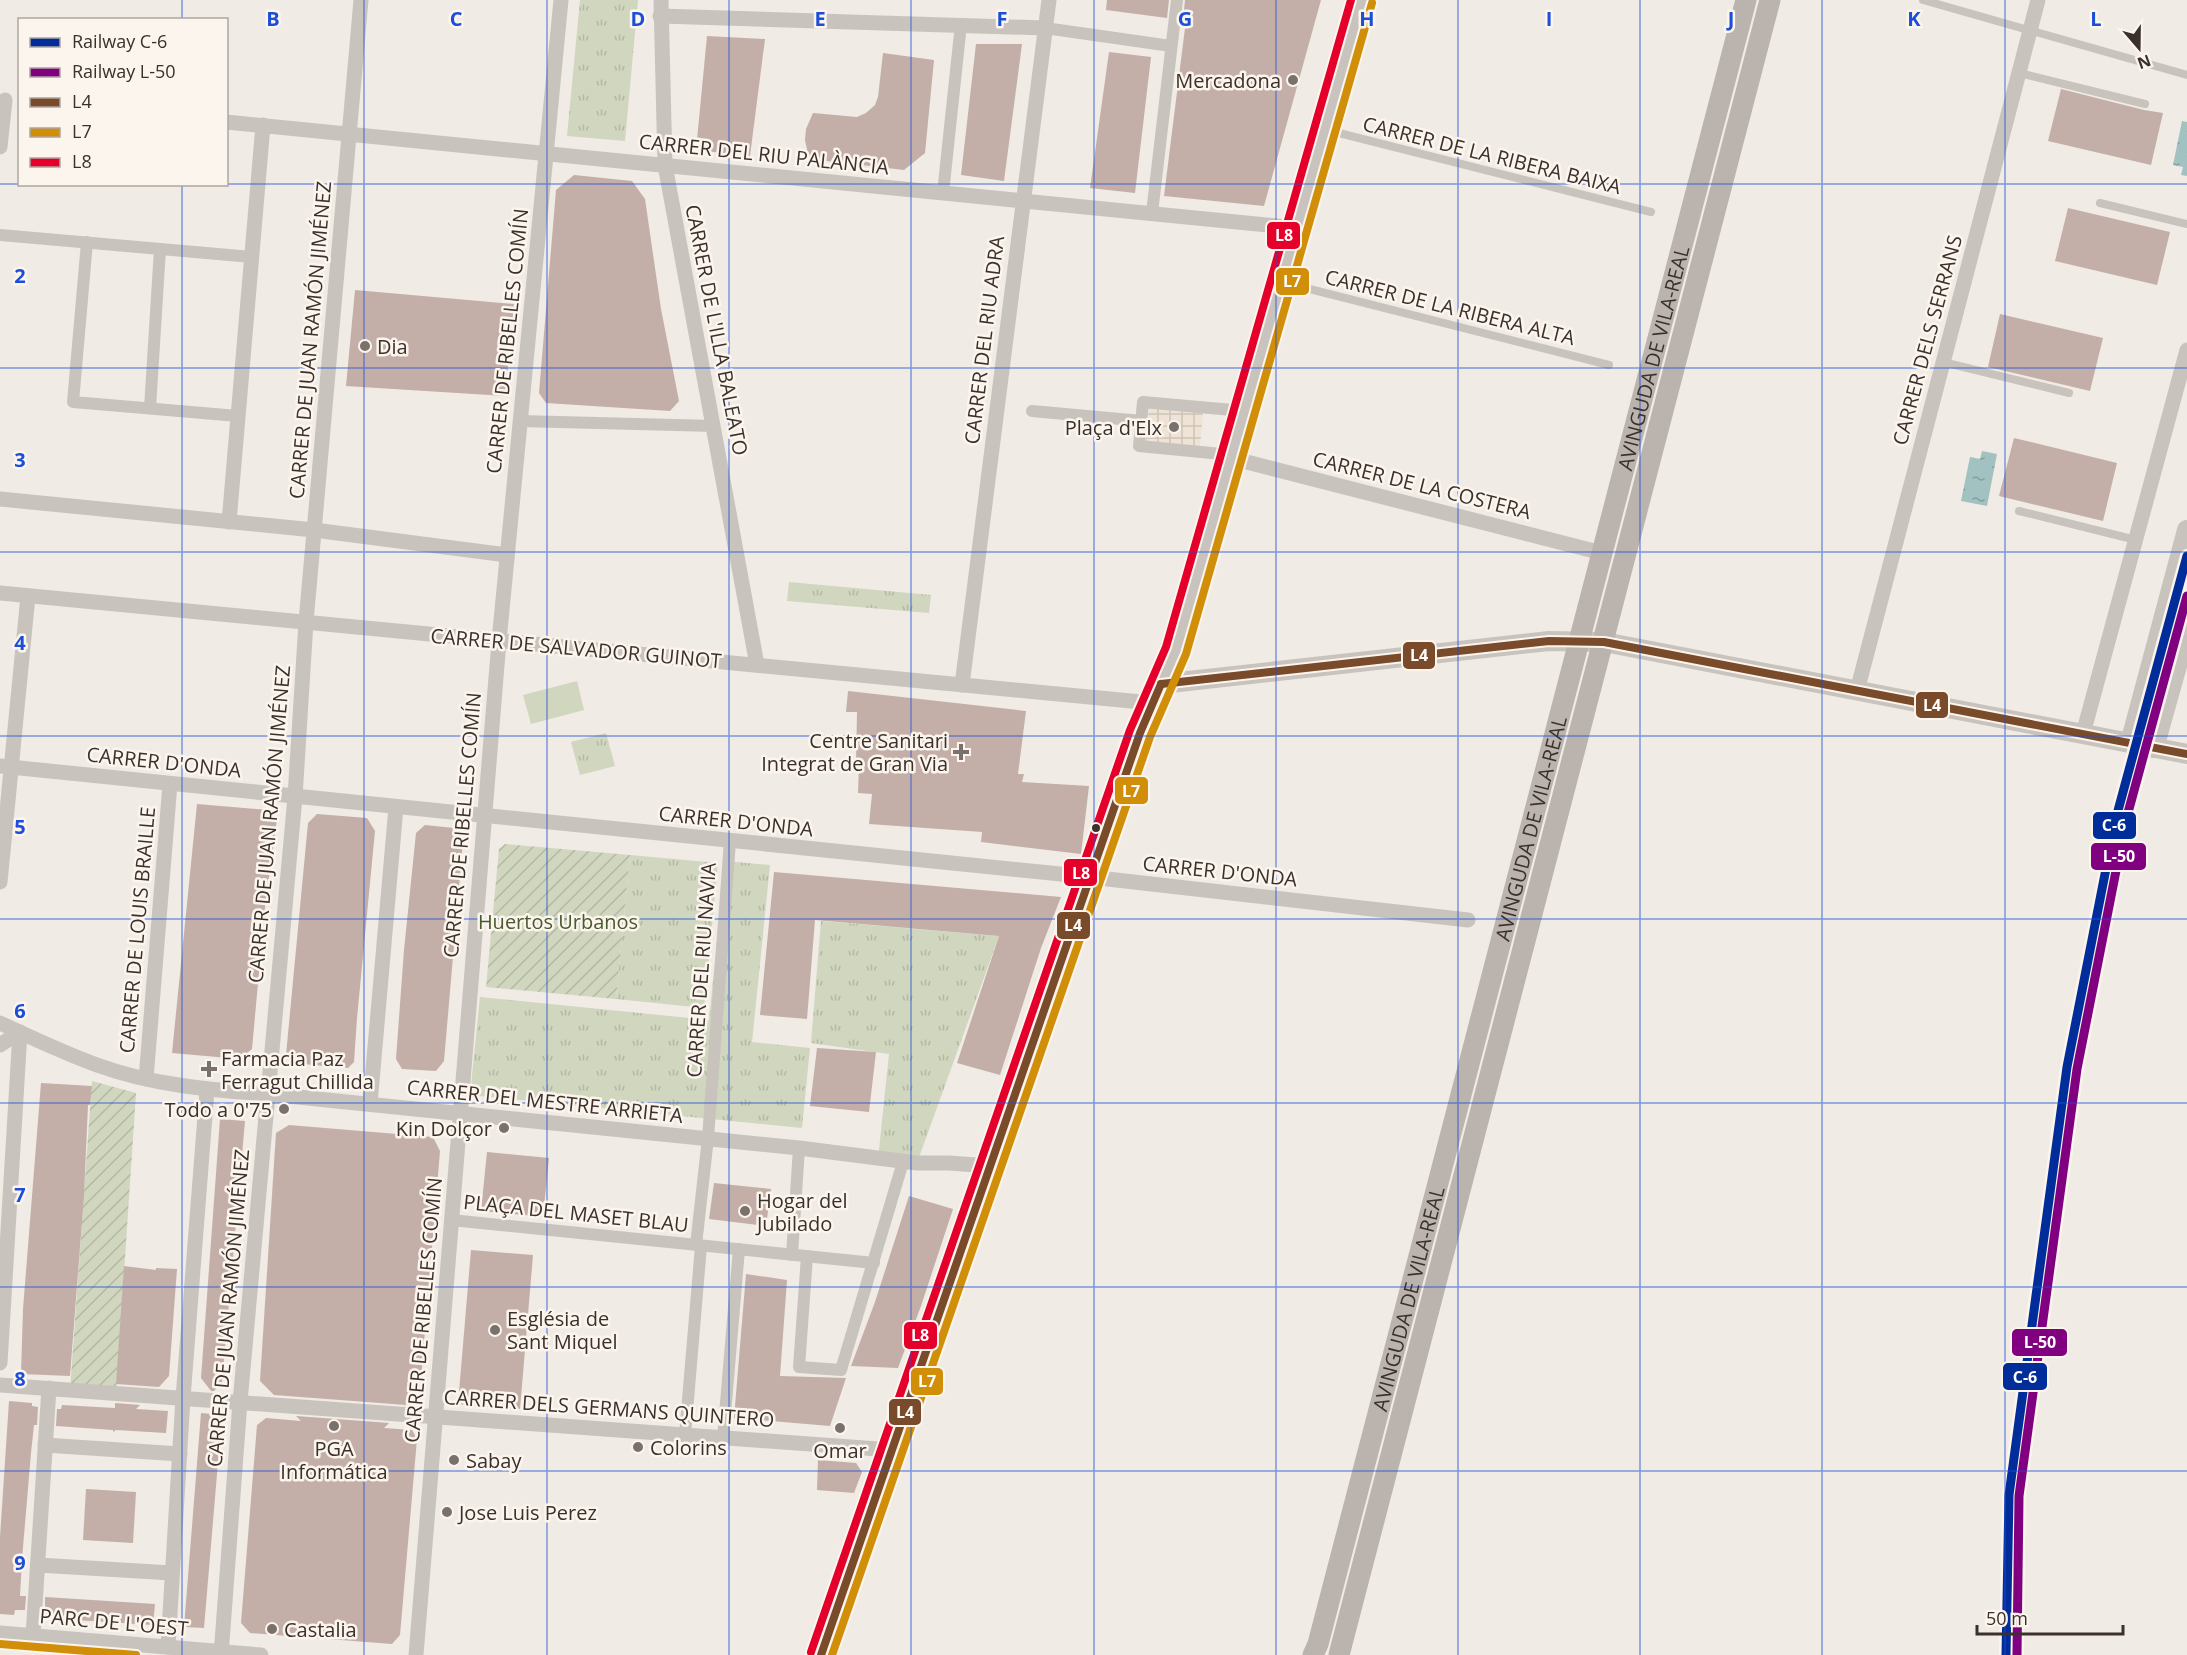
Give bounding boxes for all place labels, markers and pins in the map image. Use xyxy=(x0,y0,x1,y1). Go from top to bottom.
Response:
place label: Mercadona xyxy=(1175,67,1281,94)
marker: Mercadona xyxy=(1286,73,1300,87)
place label: Dia xyxy=(377,333,408,360)
marker: Dia xyxy=(358,339,372,353)
place label: Plaça d'Elx xyxy=(1065,414,1163,441)
marker: Plaça d'Elx xyxy=(1167,420,1181,434)
place label: Centre Sanitari Integrat de Gran Via xyxy=(761,727,948,777)
marker: Centre Sanitari Integrat de Gran Via xyxy=(952,743,970,761)
unlabelled marker xyxy=(1090,822,1102,834)
place label: Farmacia Paz Ferragut Chillida xyxy=(221,1045,374,1095)
marker: Farmacia Paz Ferragut Chillida xyxy=(202,1062,216,1076)
place label: Todo a 0'75 xyxy=(164,1096,272,1123)
marker: Todo a 0'75 xyxy=(277,1102,291,1116)
place label: Kin Dolçor xyxy=(396,1115,492,1142)
marker: Kin Dolçor xyxy=(497,1121,511,1135)
place label: Hogar del Jubilado xyxy=(755,1187,848,1237)
marker: Hogar del Jubilado xyxy=(738,1204,752,1218)
place label: Església de Sant Miquel xyxy=(507,1305,618,1355)
marker: Església de Sant Miquel xyxy=(488,1323,502,1337)
marker: PGA Informática xyxy=(327,1419,341,1433)
marker: Omar xyxy=(833,1421,847,1435)
place label: Colorins xyxy=(650,1434,727,1461)
place label: PGA Informática xyxy=(280,1435,388,1485)
place label: Omar xyxy=(813,1437,867,1464)
marker: Colorins xyxy=(631,1440,645,1454)
place label: Sabay xyxy=(466,1447,522,1474)
marker: Sabay xyxy=(447,1453,461,1467)
place label: Jose Luis Perez xyxy=(457,1499,597,1526)
marker: Jose Luis Perez xyxy=(440,1505,454,1519)
place label: Castalia xyxy=(284,1616,357,1643)
marker: Castalia xyxy=(265,1622,279,1636)

